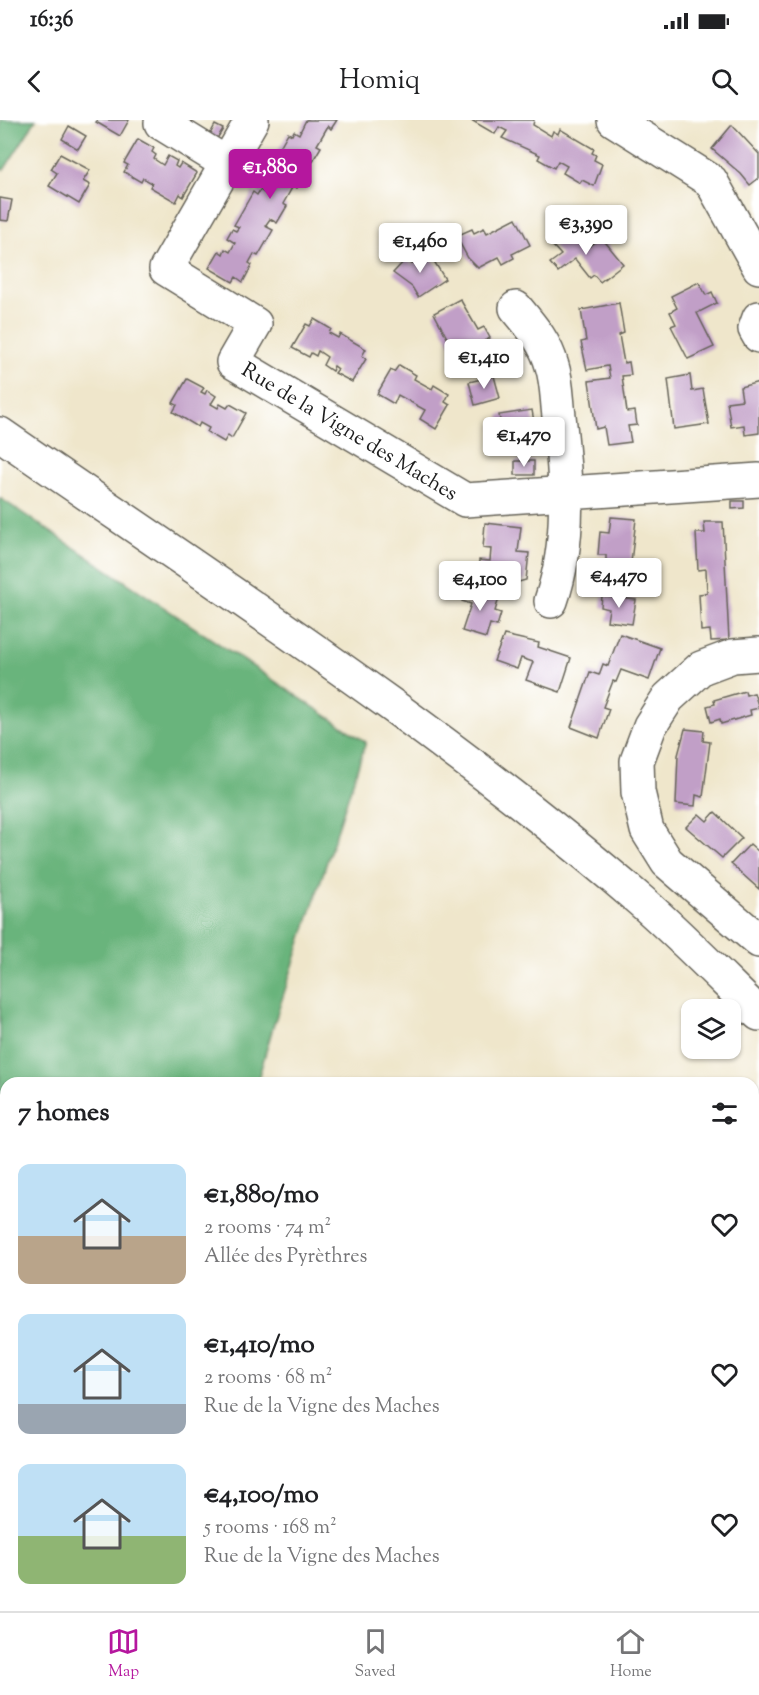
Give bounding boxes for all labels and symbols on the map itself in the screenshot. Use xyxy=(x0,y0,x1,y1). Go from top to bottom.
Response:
pin: €1,880 xyxy=(221,149,319,200)
pin: €3,390 xyxy=(537,205,635,256)
pin: €1,460 xyxy=(371,223,469,274)
pin: €1,410 xyxy=(435,339,533,390)
street label: Rue de la Vigne des Maches xyxy=(235,356,463,509)
pin: €1,470 xyxy=(475,417,573,468)
pin: €4,470 xyxy=(570,558,668,609)
pin: €4,100 xyxy=(431,561,529,612)

